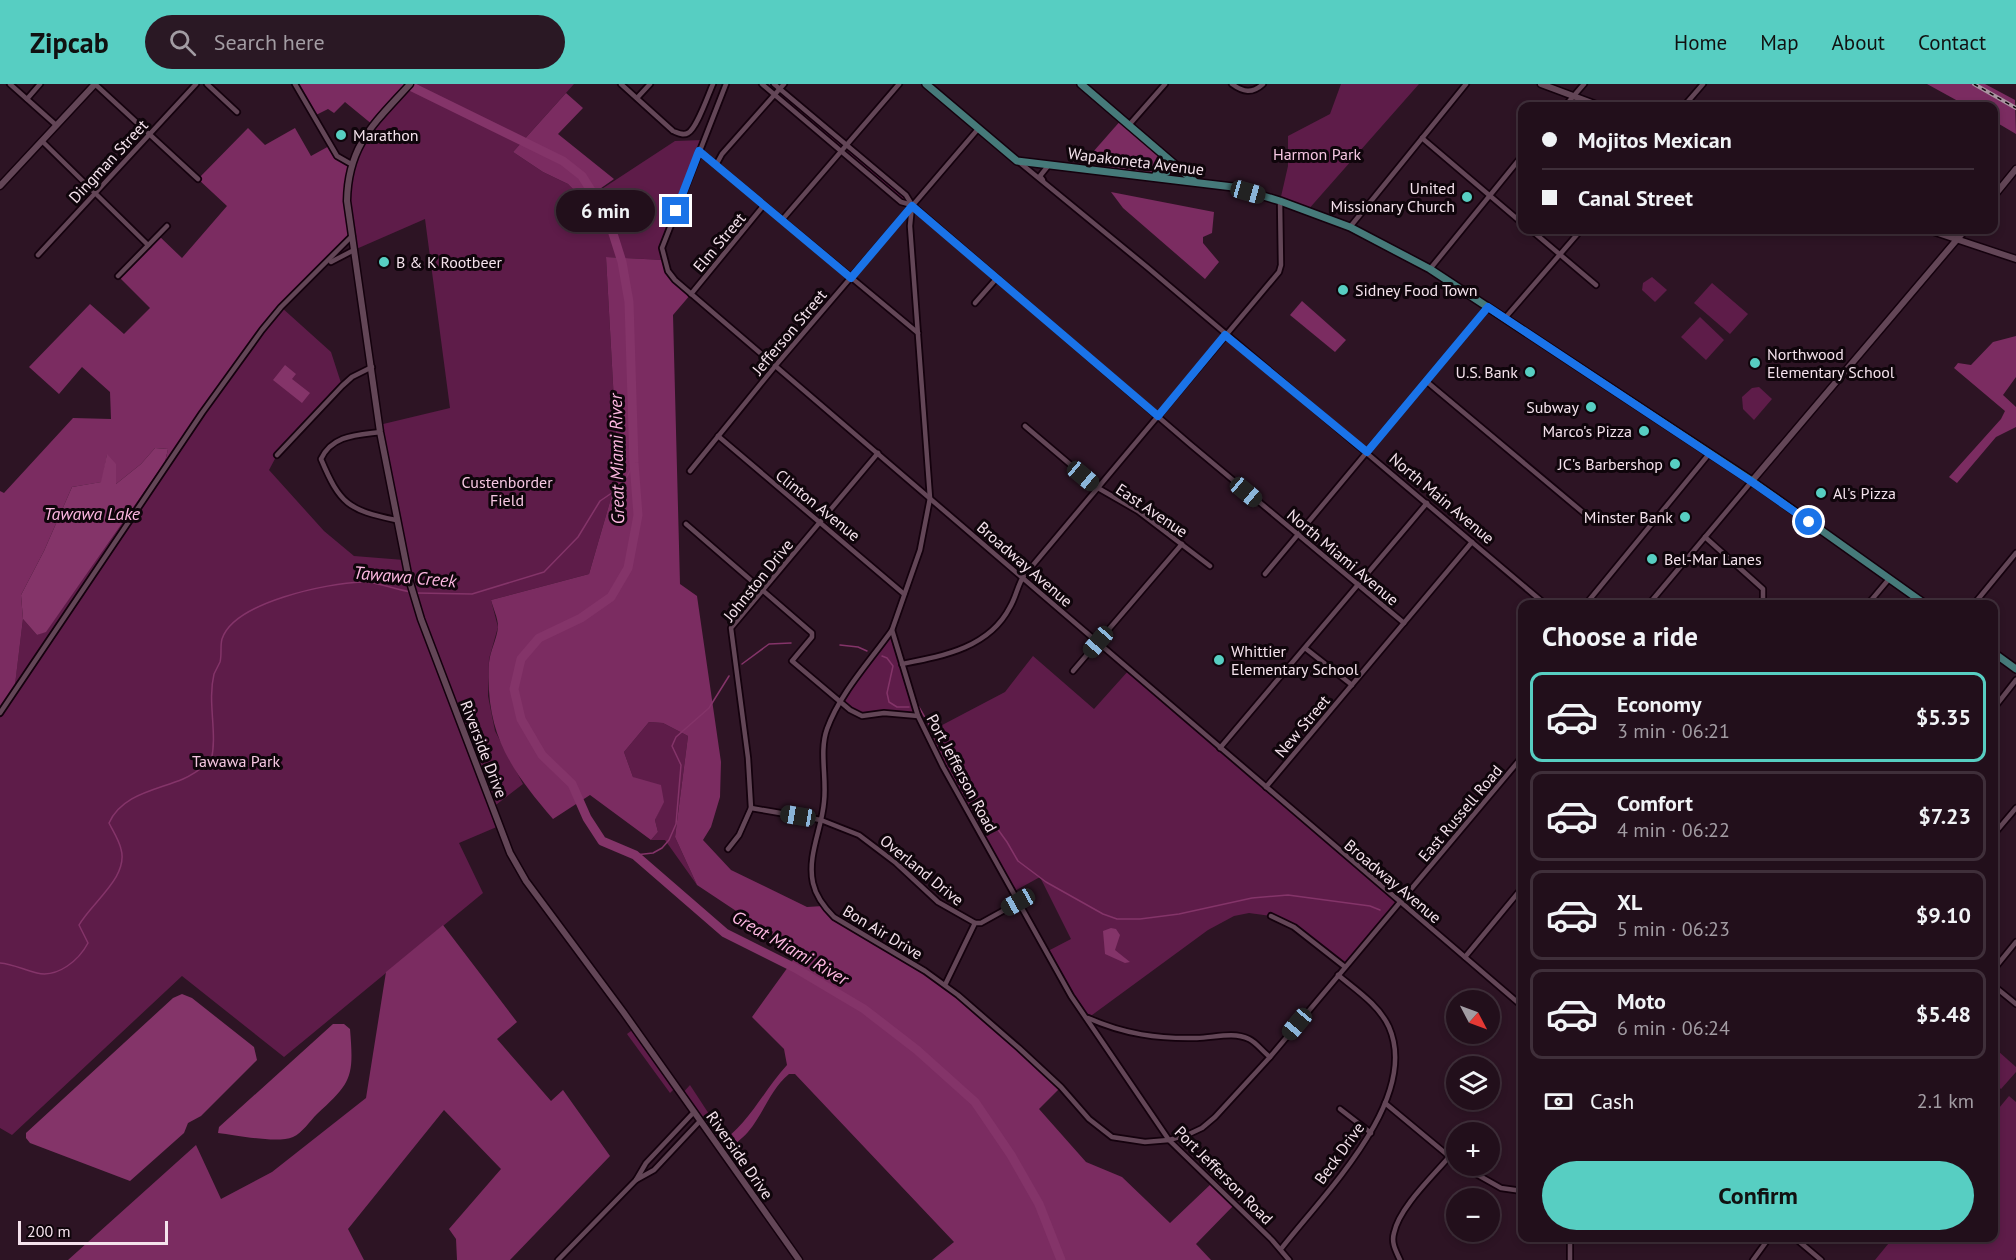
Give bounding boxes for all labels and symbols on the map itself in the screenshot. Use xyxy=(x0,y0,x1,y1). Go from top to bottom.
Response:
street label: Dingman Street xyxy=(64,115,152,207)
place label: Marathon xyxy=(353,125,418,145)
marker: Marathon xyxy=(334,128,348,142)
street label: Wapakoneta Avenue xyxy=(1067,143,1205,179)
park label: Harmon Park xyxy=(1273,144,1361,164)
car xyxy=(1228,178,1268,206)
place label: United Missionary Church xyxy=(1331,178,1455,216)
callout: 6 min xyxy=(556,190,655,232)
marker: United Missionary Church xyxy=(1460,190,1474,204)
route end xyxy=(662,197,689,224)
street label: Elm Street xyxy=(688,208,750,276)
place label: B & K Rootbeer xyxy=(396,252,503,272)
marker: B & K Rootbeer xyxy=(377,255,391,269)
place label: Sidney Food Town xyxy=(1355,280,1478,300)
marker: Sidney Food Town xyxy=(1336,283,1350,297)
street label: Jefferson Street xyxy=(747,285,831,380)
place label: Northwood Elementary School xyxy=(1767,344,1895,382)
marker: Northwood Elementary School xyxy=(1748,356,1762,370)
place label: U.S. Bank xyxy=(1456,362,1518,382)
marker: U.S. Bank xyxy=(1523,365,1537,379)
water label: Great Miami River xyxy=(604,392,629,525)
place label: Subway xyxy=(1526,397,1580,417)
marker: Subway xyxy=(1584,400,1598,414)
place label: Marco's Pizza xyxy=(1542,421,1632,441)
marker: Marco's Pizza xyxy=(1637,424,1651,438)
street label: North Main Avenue xyxy=(1385,448,1499,548)
place label: JC's Barbershop xyxy=(1557,454,1663,474)
marker: JC's Barbershop xyxy=(1668,457,1682,471)
car xyxy=(1063,458,1103,494)
street label: Clinton Avenue xyxy=(772,465,864,545)
park label: Custenborder Field xyxy=(461,472,553,510)
car xyxy=(1226,474,1266,510)
street label: East Avenue xyxy=(1112,479,1192,541)
place label: Al's Pizza xyxy=(1833,483,1896,503)
marker: Al's Pizza xyxy=(1814,486,1828,500)
water label: Tawawa Lake xyxy=(44,502,141,525)
street label: North Miami Avenue xyxy=(1283,504,1403,610)
place label: Minster Bank xyxy=(1584,507,1673,527)
route start xyxy=(1795,508,1822,535)
marker: Minster Bank xyxy=(1678,510,1692,524)
street label: Broadway Avenue xyxy=(973,517,1077,611)
street label: Johnston Drive xyxy=(718,535,797,626)
place label: Bel-Mar Lanes xyxy=(1664,549,1762,569)
marker: Bel-Mar Lanes xyxy=(1645,552,1659,566)
water label: Tawawa Creek xyxy=(353,561,458,593)
car xyxy=(1079,623,1117,661)
place label: Whittier Elementary School xyxy=(1231,641,1359,679)
marker: Whittier Elementary School xyxy=(1212,653,1226,667)
street label: New Street xyxy=(1270,690,1334,761)
street label: Riverside Drive xyxy=(456,697,512,801)
street label: Port Jefferson Road xyxy=(922,710,1002,836)
park label: Tawawa Park xyxy=(192,751,280,771)
street label: East Russell Road xyxy=(1414,761,1506,865)
car xyxy=(779,804,817,828)
street label: Overland Drive xyxy=(876,830,968,910)
street label: Broadway Avenue xyxy=(1341,835,1445,927)
car xyxy=(998,885,1038,919)
street label: Bon Air Drive xyxy=(839,900,927,964)
water label: Great Miami River xyxy=(728,905,854,991)
north arrow xyxy=(1446,990,1500,1044)
car xyxy=(1279,1004,1315,1044)
street label: Riverside Drive xyxy=(702,1107,778,1203)
street label: Beck Drive xyxy=(1310,1118,1368,1188)
street label: Port Jefferson Road xyxy=(1171,1122,1277,1228)
scale bar xyxy=(18,1218,168,1246)

